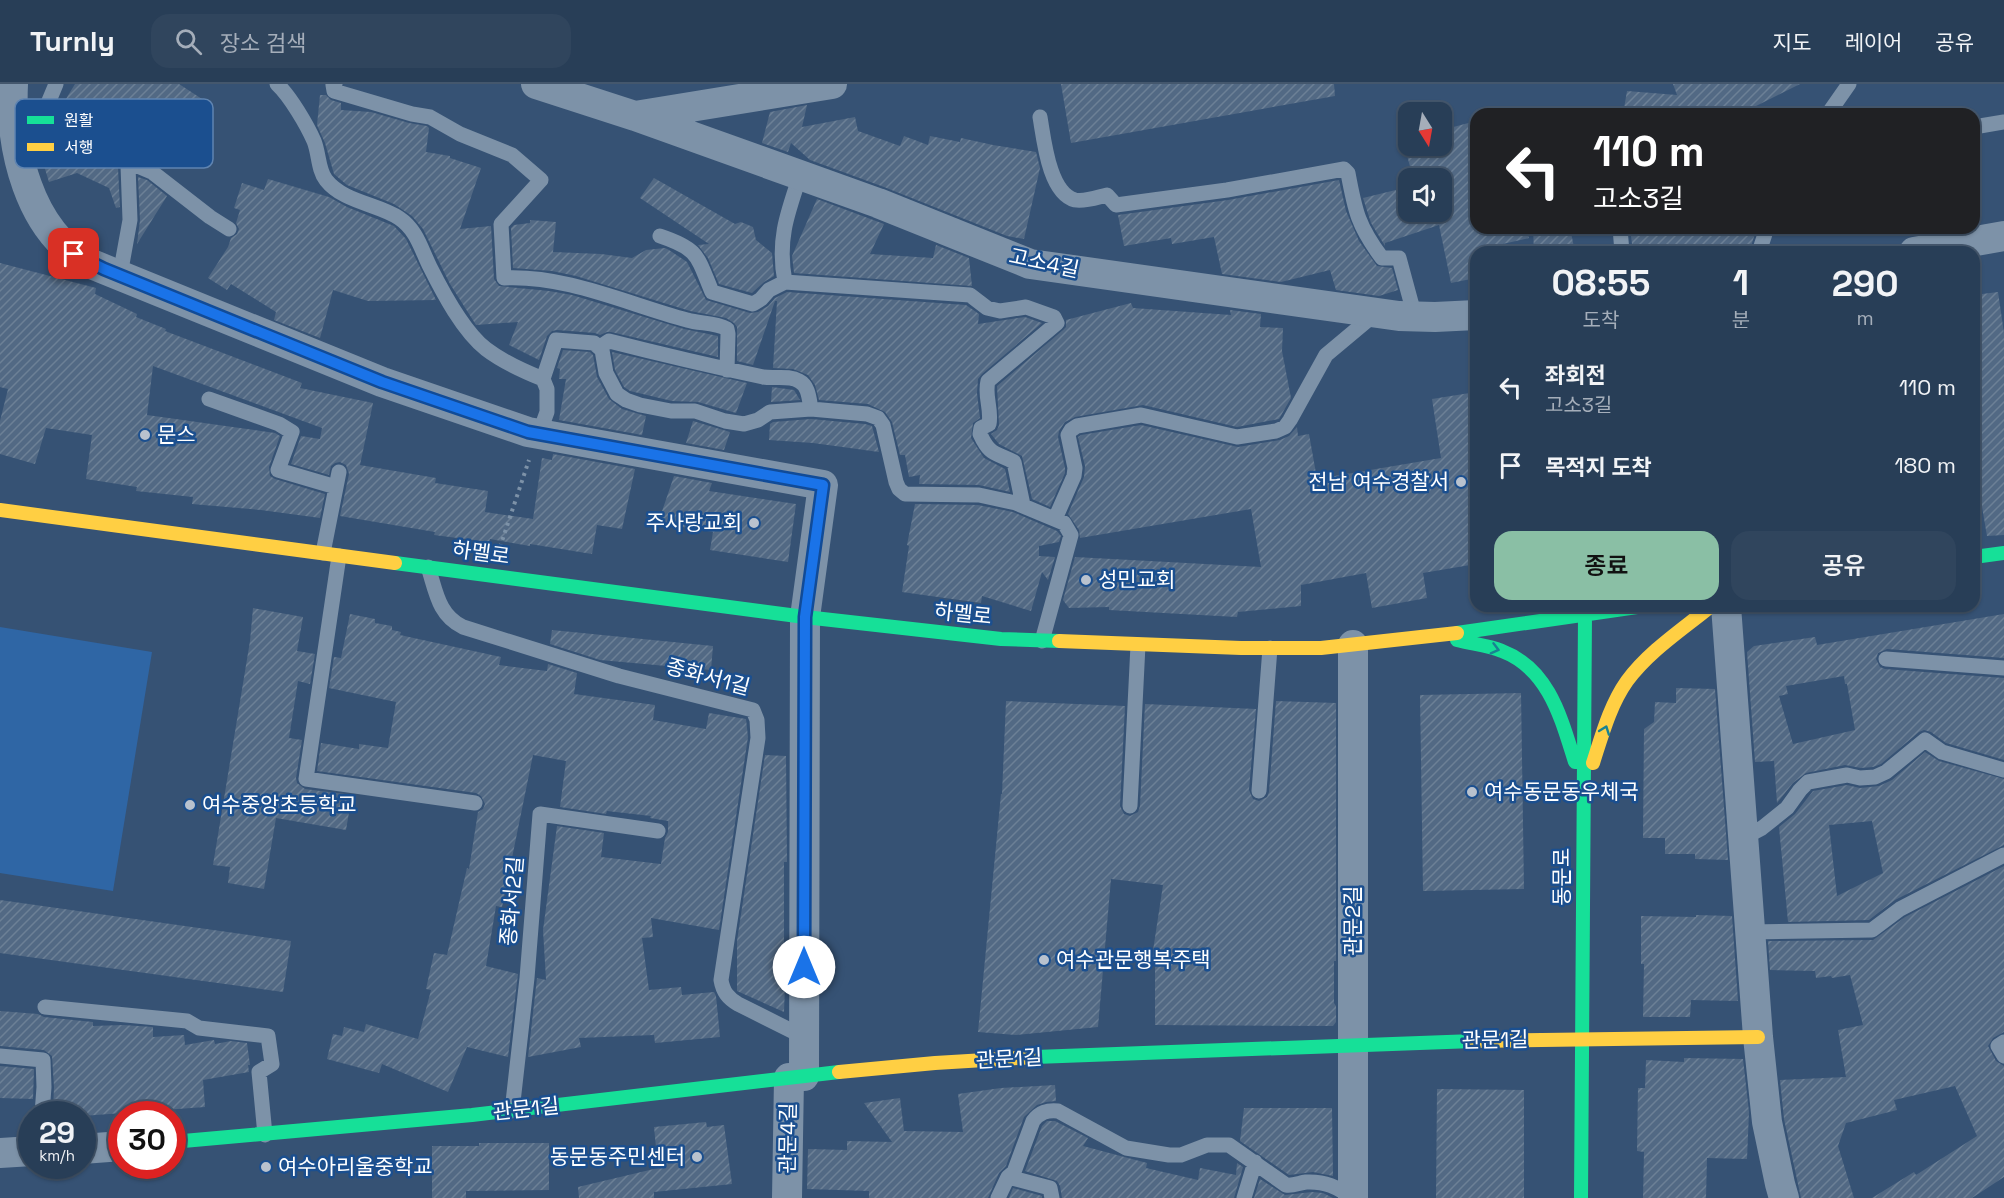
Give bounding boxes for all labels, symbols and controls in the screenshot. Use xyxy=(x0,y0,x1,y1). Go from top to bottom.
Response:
search box xyxy=(151,14,571,68)
text: Turnly xyxy=(30,23,115,59)
icon: search xyxy=(172,25,205,58)
text: 장소 검색 xyxy=(220,29,306,57)
text: 지도 xyxy=(1773,29,1811,56)
text: 레이어 xyxy=(1844,29,1902,56)
text: 공유 xyxy=(1935,29,1974,56)
legend xyxy=(15,99,213,168)
north arrow xyxy=(1398,102,1452,156)
map controls xyxy=(1398,102,1452,222)
text: 원활 xyxy=(64,110,94,131)
text: 110 m xyxy=(1593,125,1705,178)
icon: left xyxy=(1494,132,1572,210)
text: 서행 xyxy=(64,137,93,158)
button: sound xyxy=(1398,168,1452,222)
text: 고소3길 xyxy=(1593,181,1684,216)
pin xyxy=(48,228,99,279)
icon: arrive xyxy=(57,237,90,270)
street label: 고소4길 xyxy=(1007,242,1082,283)
text: 08:55 xyxy=(1551,260,1650,306)
text: 1 xyxy=(1733,260,1749,306)
text: 290 xyxy=(1832,261,1899,307)
text: m xyxy=(1856,305,1874,331)
text: 도착 xyxy=(1582,307,1619,333)
text: 분 xyxy=(1732,307,1750,333)
text: 좌회전 xyxy=(1545,361,1606,389)
icon: left xyxy=(1494,371,1527,404)
text: 110 m xyxy=(1899,373,1956,401)
text: 고소3길 xyxy=(1545,392,1612,418)
place label: 문스 xyxy=(157,421,196,448)
marker: 문스 xyxy=(138,428,152,442)
icon: arrive xyxy=(1494,449,1527,482)
text: 180 m xyxy=(1894,451,1956,479)
text: 목적지 도착 xyxy=(1545,453,1652,481)
place label: 전남 여수경찰서 xyxy=(1308,468,1449,495)
marker: 전남 여수경찰서 xyxy=(1454,475,1468,489)
place label: 주사랑교회 xyxy=(645,509,742,536)
marker: 주사랑교회 xyxy=(747,516,761,530)
button: 종료 xyxy=(1494,531,1719,600)
button: 공유 xyxy=(1731,531,1956,600)
street label: 하멜로 xyxy=(450,535,512,570)
place label: 성민교회 xyxy=(1098,566,1175,593)
marker: 성민교회 xyxy=(1079,573,1093,587)
street label: 하멜로 xyxy=(933,597,993,630)
one-way arrow xyxy=(1489,642,1500,654)
street label: 종화서1길 xyxy=(663,652,753,701)
one-way arrow xyxy=(1597,725,1610,736)
place label: 여수동문동우체국 xyxy=(1484,778,1639,805)
marker: 여수동문동우체국 xyxy=(1465,785,1479,799)
place label: 여수중앙초등학교 xyxy=(202,791,357,818)
marker: 여수중앙초등학교 xyxy=(183,798,197,812)
street label: 동문로 xyxy=(1548,848,1575,906)
street label: 종화서2길 xyxy=(494,855,529,947)
street label: 관문2길 xyxy=(1339,886,1366,956)
position arrow xyxy=(772,935,836,999)
place label: 여수관문행복주택 xyxy=(1056,946,1211,973)
marker: 여수관문행복주택 xyxy=(1037,953,1051,967)
street label: 관문1길 xyxy=(1461,1025,1529,1054)
street label: 관문1길 xyxy=(975,1043,1043,1074)
street label: 관문1길 xyxy=(491,1092,561,1125)
speed limit sign: 30 xyxy=(108,1101,186,1179)
street label: 관문4길 xyxy=(773,1102,802,1174)
text: 29 xyxy=(39,1113,75,1152)
place label: 동문동주민센터 xyxy=(550,1143,685,1170)
text: km/h xyxy=(39,1146,75,1165)
marker: 동문동주민센터 xyxy=(690,1150,704,1164)
place label: 여수아리울중학교 xyxy=(278,1153,433,1180)
marker: 여수아리울중학교 xyxy=(259,1160,273,1174)

